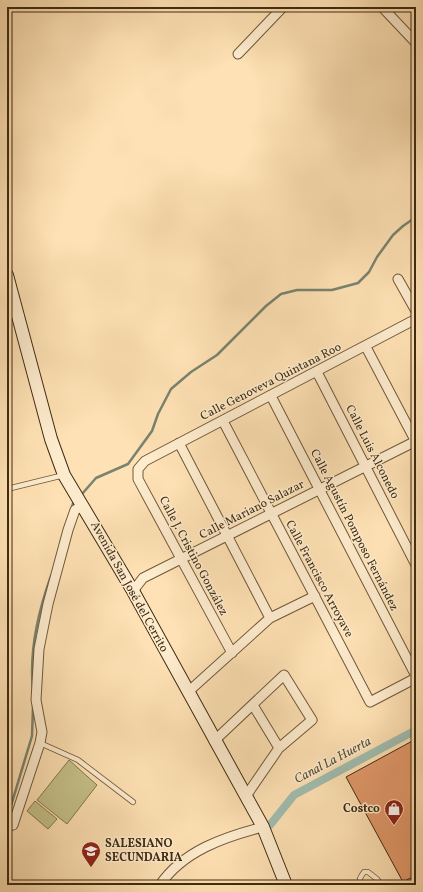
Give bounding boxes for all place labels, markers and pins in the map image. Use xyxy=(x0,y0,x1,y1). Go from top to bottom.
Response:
shop icon: Costco xyxy=(383,798,405,826)
place label: Costco xyxy=(343,801,380,817)
place label: SALESIANO SECUNDARIA xyxy=(105,836,183,866)
school or university icon: SALESIANO SECUNDARIA xyxy=(80,840,102,868)

